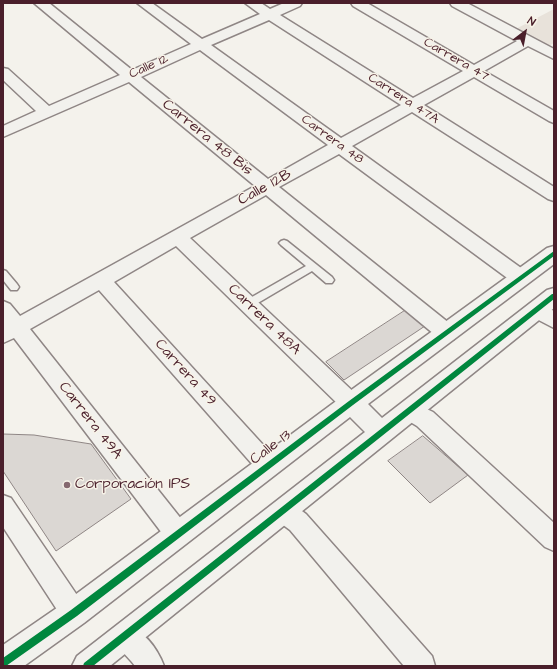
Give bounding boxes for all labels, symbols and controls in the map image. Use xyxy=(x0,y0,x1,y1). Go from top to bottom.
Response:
north arrow xyxy=(505,12,545,52)
text: N xyxy=(525,13,539,30)
street label: Carrera 47 xyxy=(420,35,492,85)
street label: Calle 12 xyxy=(127,51,171,83)
street label: Carrera 47A xyxy=(365,70,441,128)
street label: Carrera 48 Bis xyxy=(158,96,256,180)
street label: Carrera 48 xyxy=(298,112,366,168)
street label: Calle 12B xyxy=(235,166,295,210)
street label: Carrera 48A xyxy=(224,281,304,359)
street label: Carrera 49 xyxy=(150,336,220,410)
street label: Carrera 49A xyxy=(54,379,126,463)
street label: Calle 13 xyxy=(247,427,295,469)
place label: Corporación IPS xyxy=(75,476,190,494)
marker: Corporación IPS xyxy=(62,480,72,490)

